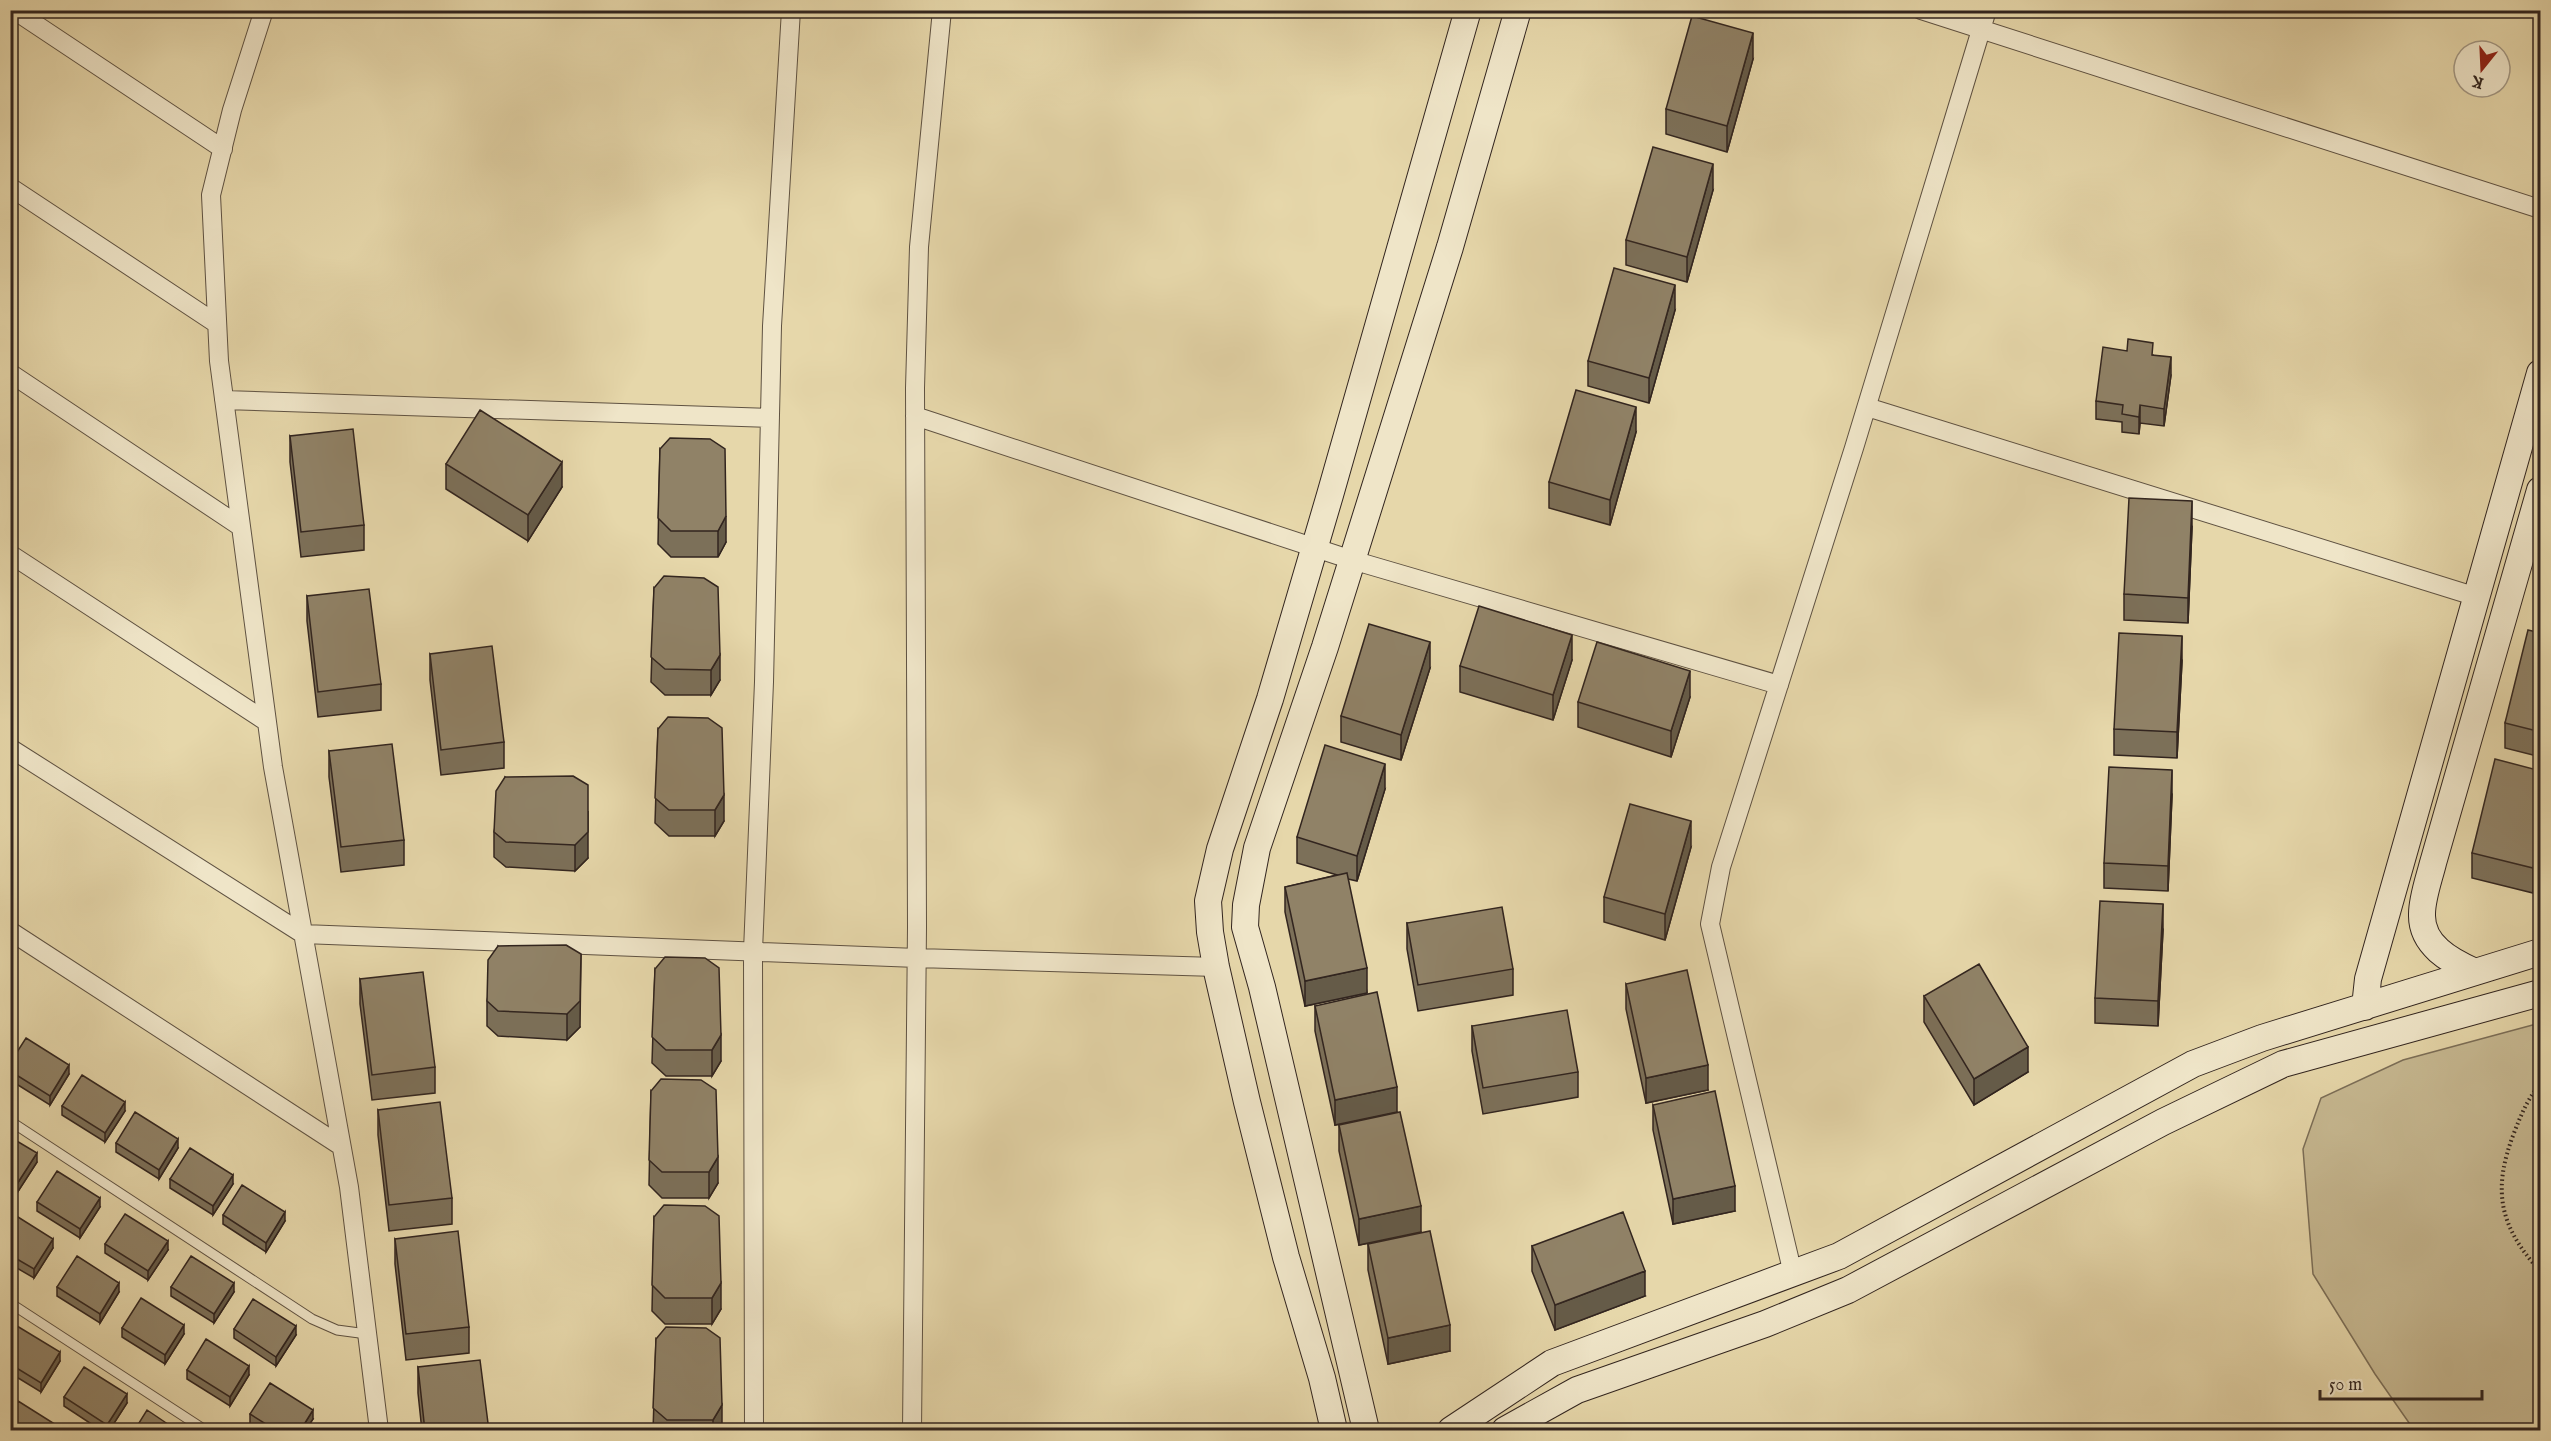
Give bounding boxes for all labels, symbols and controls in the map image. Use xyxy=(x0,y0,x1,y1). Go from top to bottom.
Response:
north arrow xyxy=(2452,39,2512,99)
text: K xyxy=(2468,70,2487,93)
scale bar xyxy=(2320,1363,2482,1401)
text: 50 m xyxy=(2329,1374,2362,1397)

